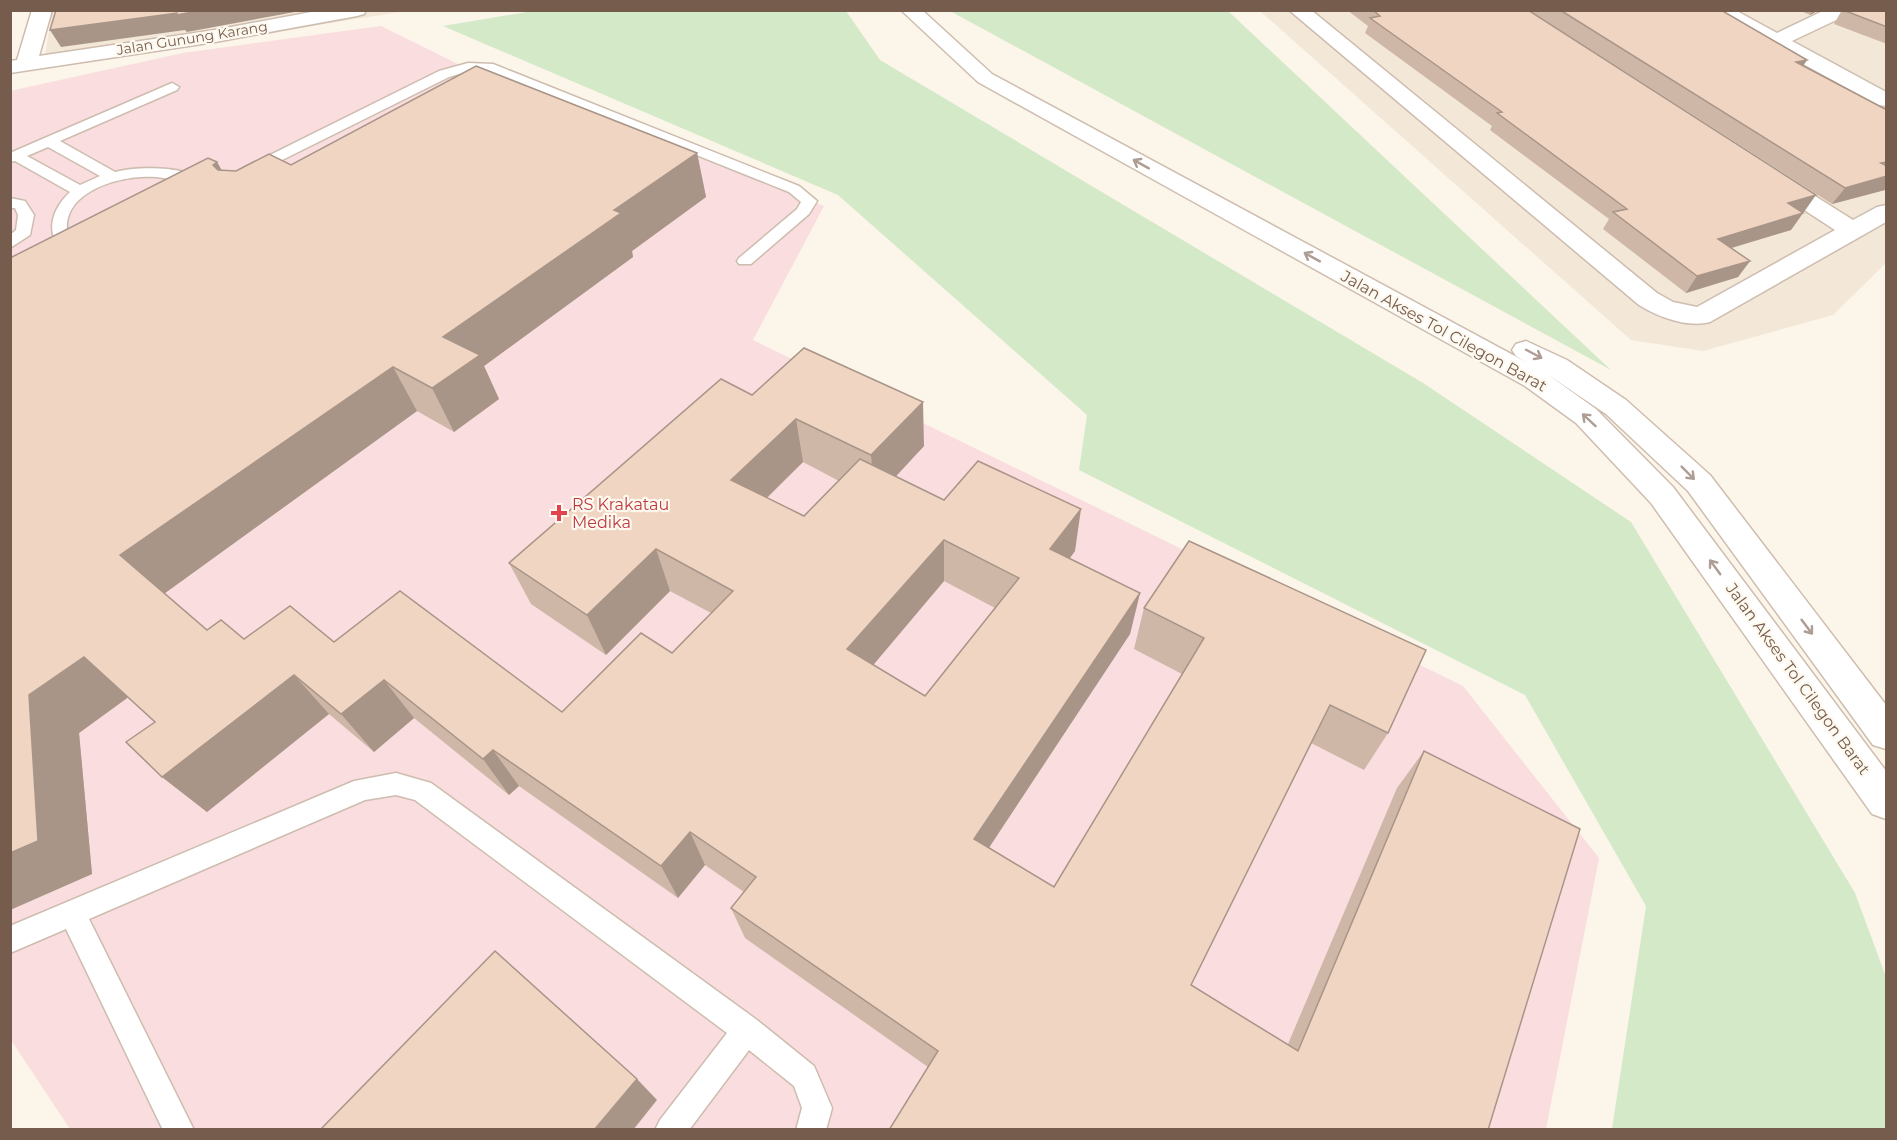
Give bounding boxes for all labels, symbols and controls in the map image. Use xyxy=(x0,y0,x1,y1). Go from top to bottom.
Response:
street label: Jalan Gunung Karang xyxy=(114,17,269,59)
one-way arrow xyxy=(1133,158,1151,169)
one-way arrow xyxy=(1304,251,1322,262)
street label: Jalan Akses Tol Cilegon Barat xyxy=(1337,266,1551,396)
one-way arrow xyxy=(1525,348,1542,360)
one-way arrow xyxy=(1581,412,1596,427)
one-way arrow xyxy=(1680,465,1695,480)
place label: RS Krakatau Medika xyxy=(572,495,669,532)
marker: RS Krakatau Medika xyxy=(550,504,568,522)
one-way arrow xyxy=(1709,560,1721,576)
street label: Jalan Akses Tol Cilegon Barat xyxy=(1722,579,1874,779)
one-way arrow xyxy=(1800,619,1813,635)

